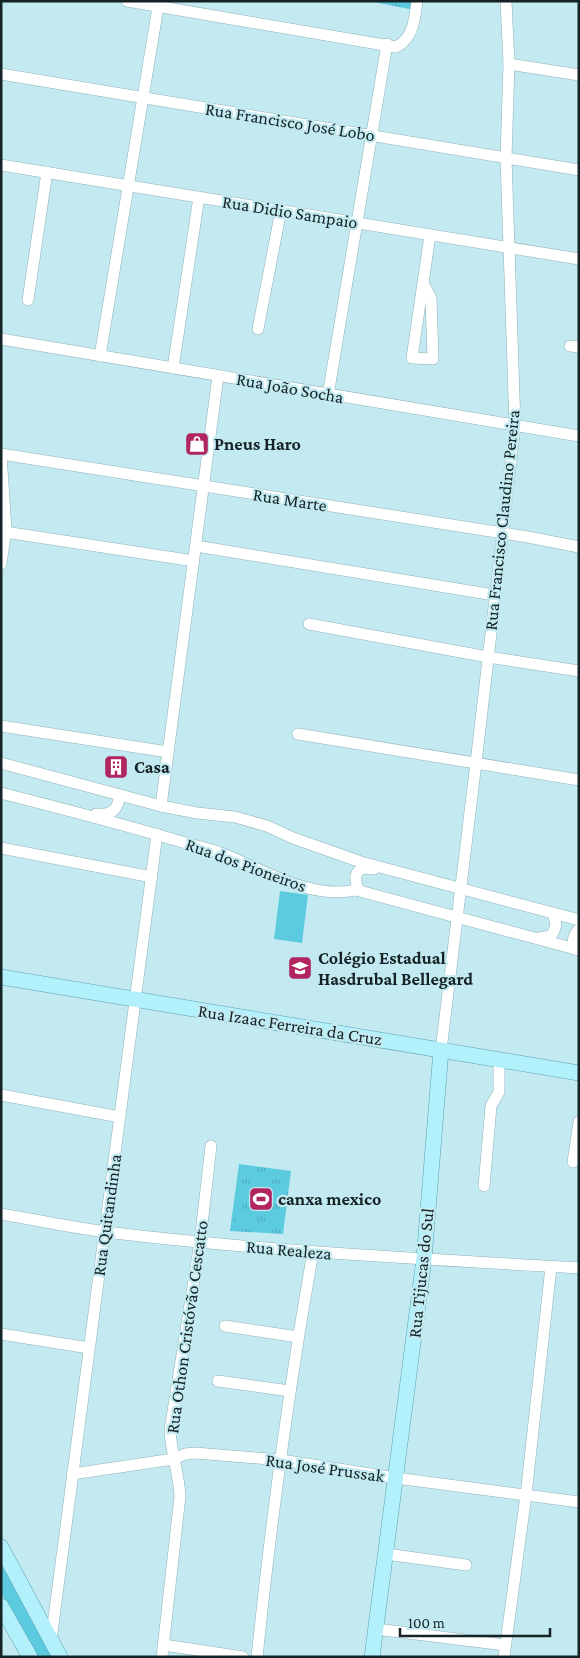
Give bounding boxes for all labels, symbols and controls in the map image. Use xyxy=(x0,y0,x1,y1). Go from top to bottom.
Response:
street label: Rua Francisco José Lobo xyxy=(204,99,376,145)
street label: Rua Didio Sampaio xyxy=(221,191,359,233)
street label: Rua João Socha xyxy=(235,369,345,407)
street label: Rua Francisco Claudino Pereira xyxy=(480,409,524,631)
shop icon: Pneus Haro xyxy=(184,431,210,457)
place label: Pneus Haro xyxy=(214,434,301,454)
street label: Rua Marte xyxy=(252,484,328,516)
building icon: Casa xyxy=(103,754,129,780)
place label: Casa xyxy=(134,757,170,777)
street label: Rua dos Pioneiros xyxy=(183,834,309,896)
place label: Colégio Estadual Hasdrubal Bellegard xyxy=(318,948,473,989)
school or university icon: Colégio Estadual Hasdrubal Bellegard xyxy=(287,955,313,981)
street label: Rua Izaac Ferreira da Cruz xyxy=(197,1001,384,1049)
street label: Rua Quitandinha xyxy=(89,1153,125,1277)
sports icon: canxa mexico xyxy=(248,1186,274,1212)
place label: canxa mexico xyxy=(278,1189,381,1209)
street label: Rua Tijucas do Sul xyxy=(404,1207,439,1339)
street label: Rua Othon Cristóvão Cescatto xyxy=(162,1219,212,1435)
street label: Rua Realeza xyxy=(245,1236,333,1264)
street label: Rua José Prussak xyxy=(264,1450,386,1486)
scale bar xyxy=(400,1606,550,1638)
text: 100 m xyxy=(408,1615,445,1631)

